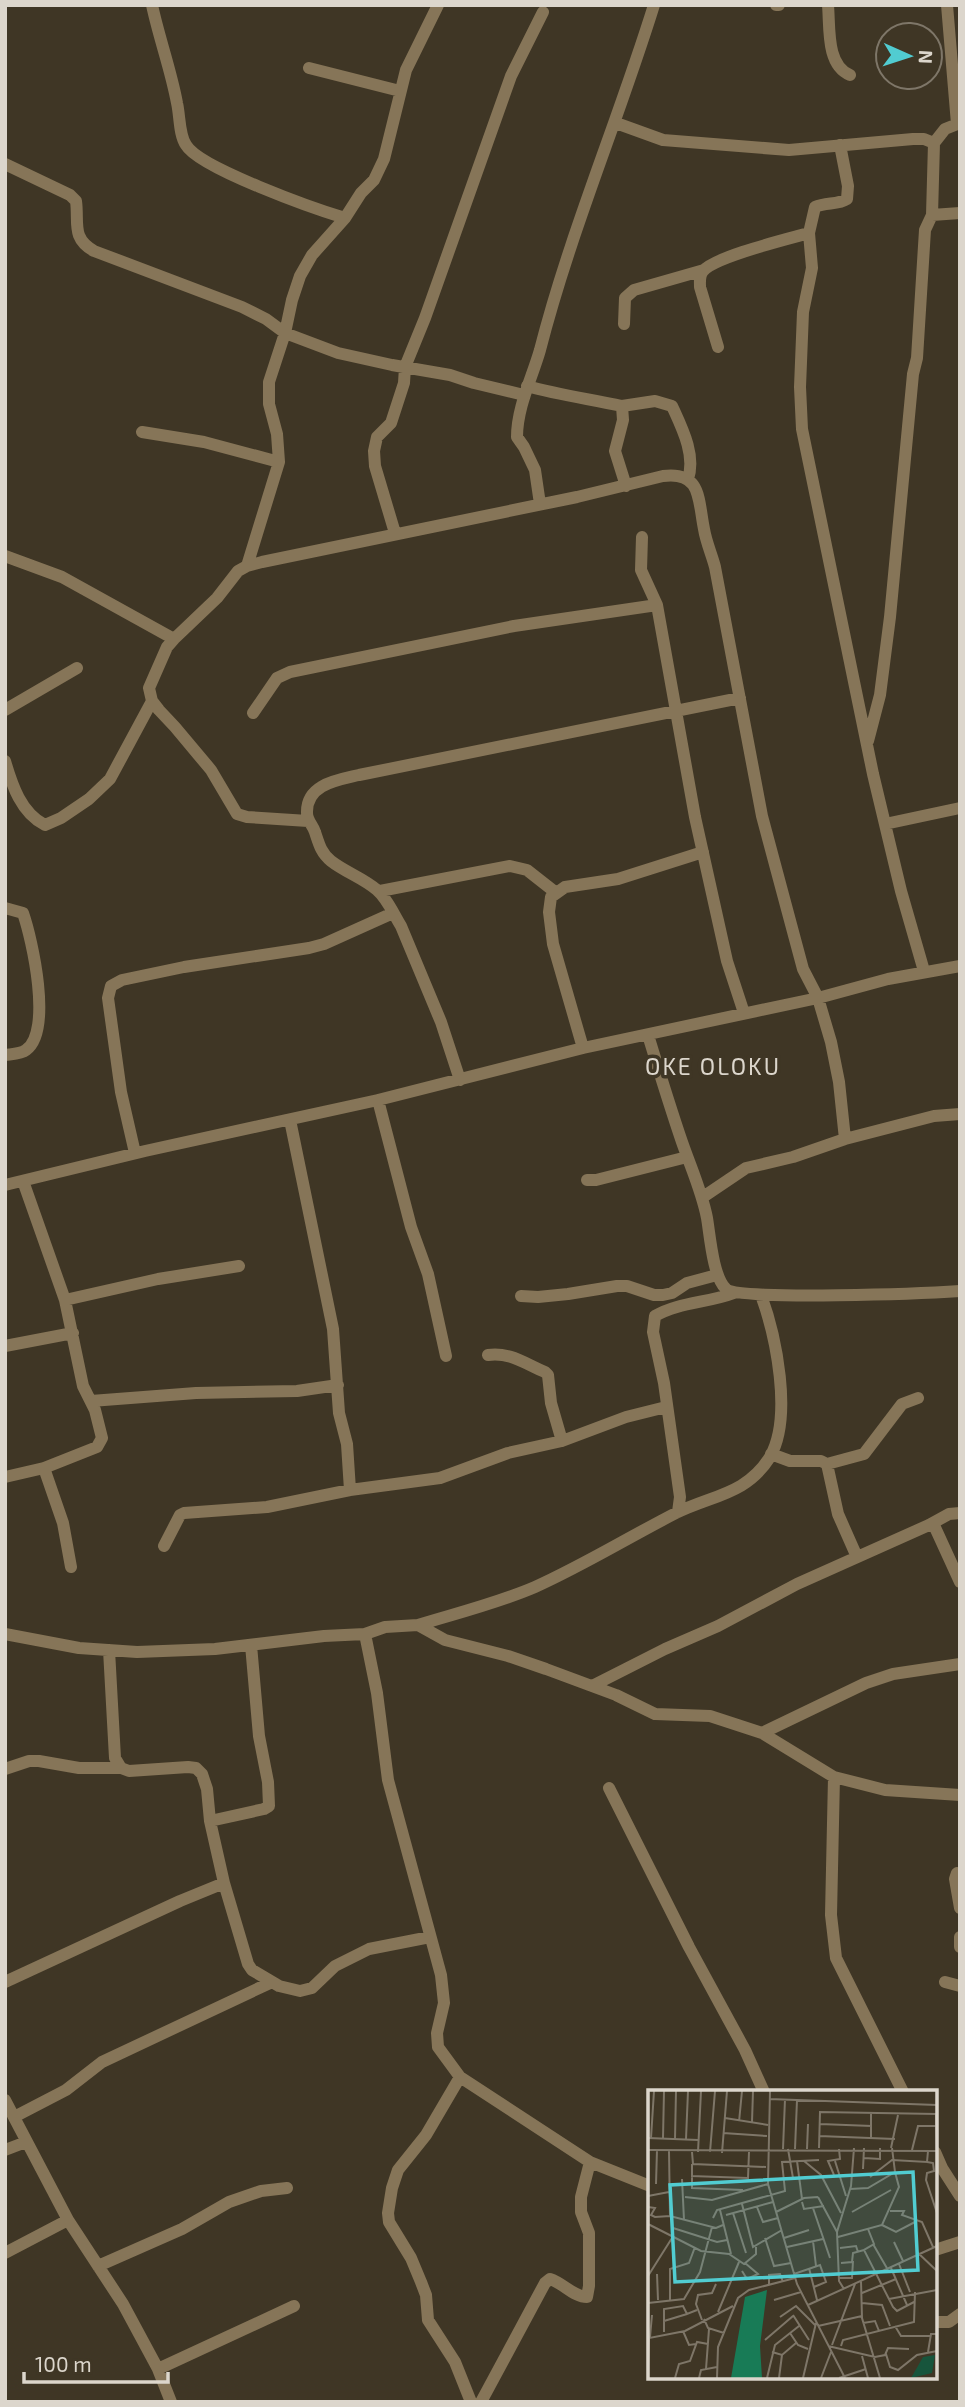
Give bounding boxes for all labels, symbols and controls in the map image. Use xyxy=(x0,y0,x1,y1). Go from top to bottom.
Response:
north arrow xyxy=(874,21,944,91)
text: N xyxy=(915,49,938,64)
district label: OKE OLOKU xyxy=(645,1052,781,1080)
inset map xyxy=(648,2090,937,2379)
scale bar xyxy=(24,2340,168,2384)
text: 100 m xyxy=(35,2351,92,2376)

